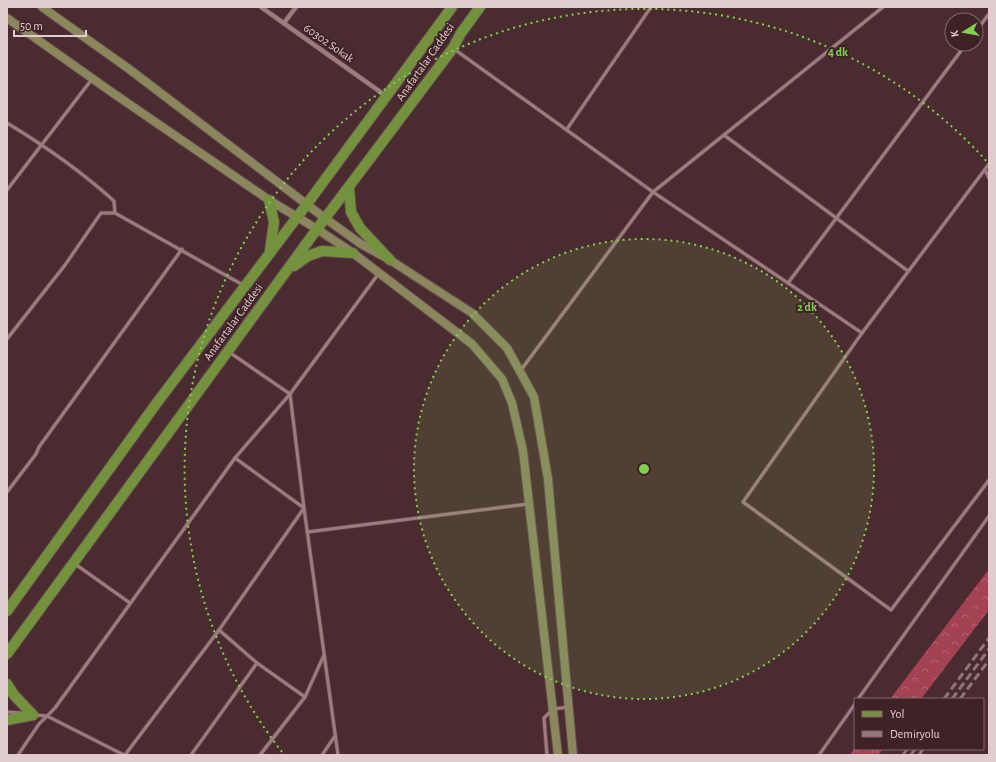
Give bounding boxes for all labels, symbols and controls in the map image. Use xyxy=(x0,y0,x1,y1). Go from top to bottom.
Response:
scale bar xyxy=(14,12,86,38)
north arrow xyxy=(944,12,984,52)
text: 50 m xyxy=(20,20,43,32)
street label: 60302 Sokak xyxy=(302,21,357,65)
street label: Anafartalar Caddesi xyxy=(394,21,456,103)
text: K xyxy=(949,29,961,38)
text: 4 dk xyxy=(828,46,848,58)
street label: Anafartalar Caddesi xyxy=(201,281,265,363)
text: 2 dk xyxy=(797,301,817,313)
centre of rings xyxy=(637,462,651,476)
legend xyxy=(854,698,984,750)
text: Yol xyxy=(890,708,904,720)
text: Demiryolu xyxy=(890,728,940,741)

